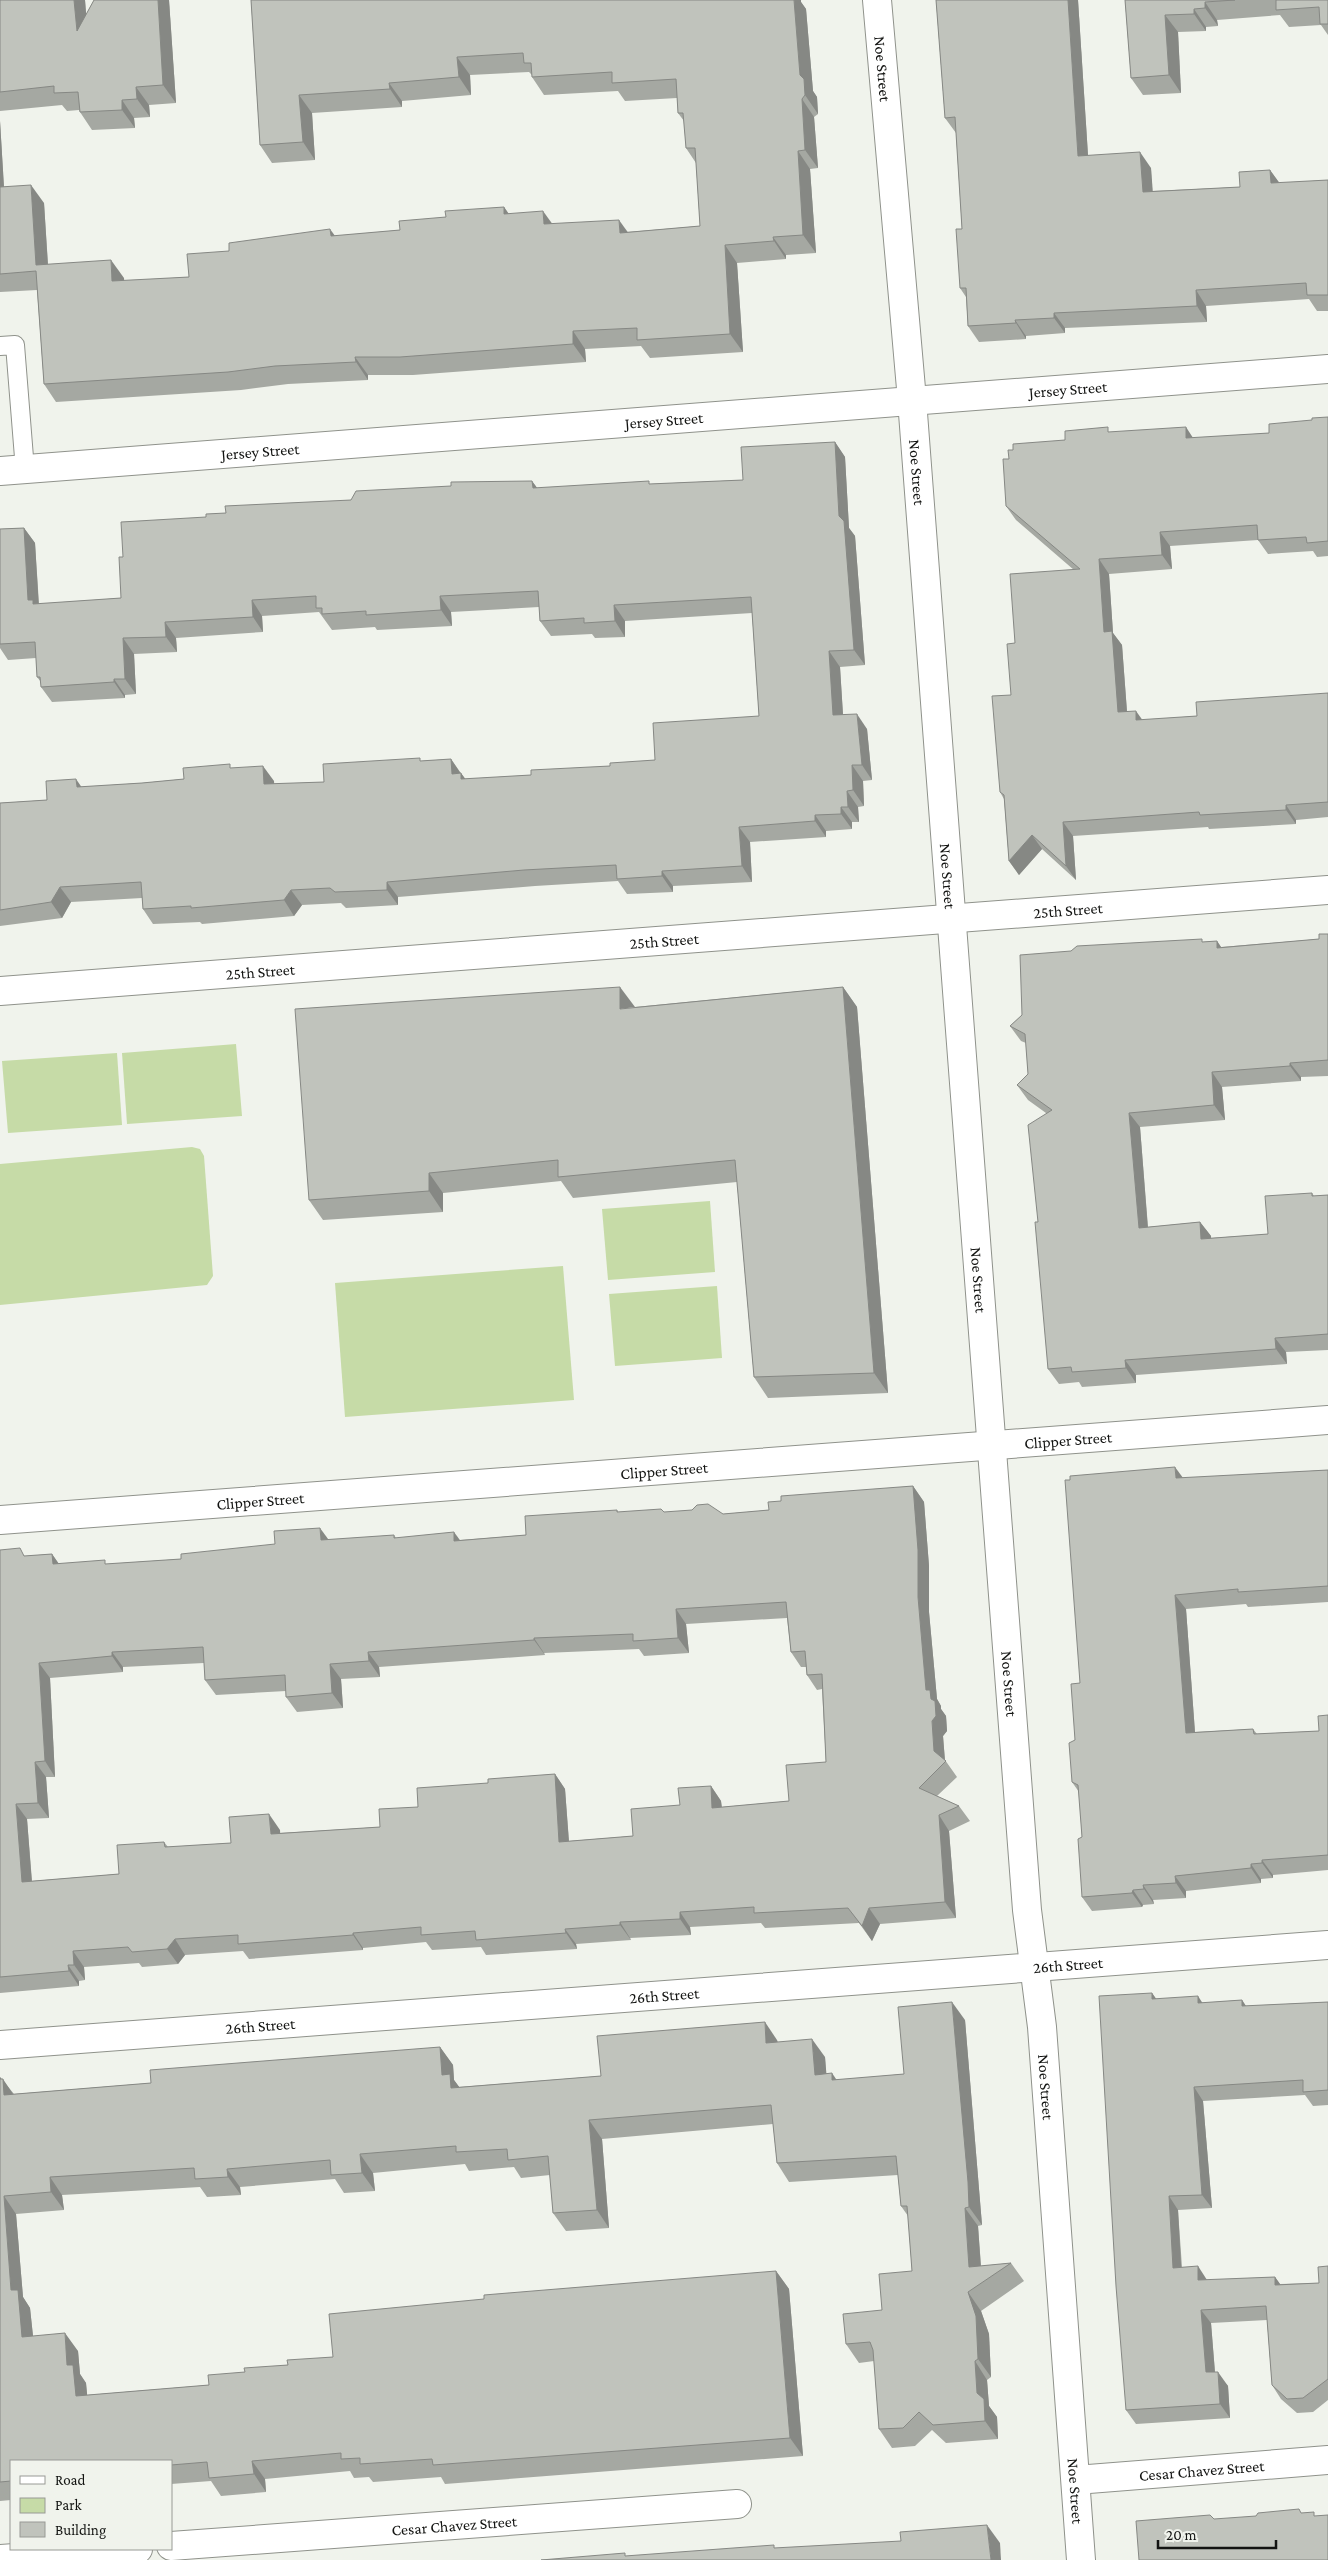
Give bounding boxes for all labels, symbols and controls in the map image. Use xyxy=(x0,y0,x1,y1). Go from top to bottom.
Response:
street label: Noe Street xyxy=(871,35,894,103)
street label: Jersey Street xyxy=(1026,378,1108,402)
street label: Jersey Street xyxy=(622,409,705,433)
street label: Noe Street xyxy=(906,439,928,506)
street label: Jersey Street xyxy=(218,440,301,464)
street label: Noe Street xyxy=(937,843,959,910)
street label: 25th Street xyxy=(1033,899,1104,921)
street label: 25th Street xyxy=(629,930,700,952)
street label: 25th Street xyxy=(225,961,296,983)
street label: Noe Street xyxy=(968,1246,990,1314)
street label: Clipper Street xyxy=(1024,1428,1113,1452)
street label: Clipper Street xyxy=(620,1459,709,1482)
street label: Clipper Street xyxy=(216,1489,305,1513)
street label: Noe Street xyxy=(998,1650,1020,1718)
street label: 26th Street xyxy=(1032,1954,1104,1976)
street label: 26th Street xyxy=(629,1984,700,2007)
street label: 26th Street xyxy=(225,2015,297,2037)
street label: Noe Street xyxy=(1035,2054,1057,2121)
street label: Noe Street xyxy=(1065,2457,1086,2525)
street label: Cesar Chavez Street xyxy=(1138,2457,1266,2484)
legend xyxy=(10,2460,172,2550)
text: Road xyxy=(55,2472,86,2488)
text: Park xyxy=(55,2497,82,2513)
street label: Cesar Chavez Street xyxy=(391,2512,518,2539)
scale bar xyxy=(1158,2518,1276,2550)
text: Building xyxy=(55,2522,106,2539)
text: 20 m xyxy=(1166,2527,1197,2543)

